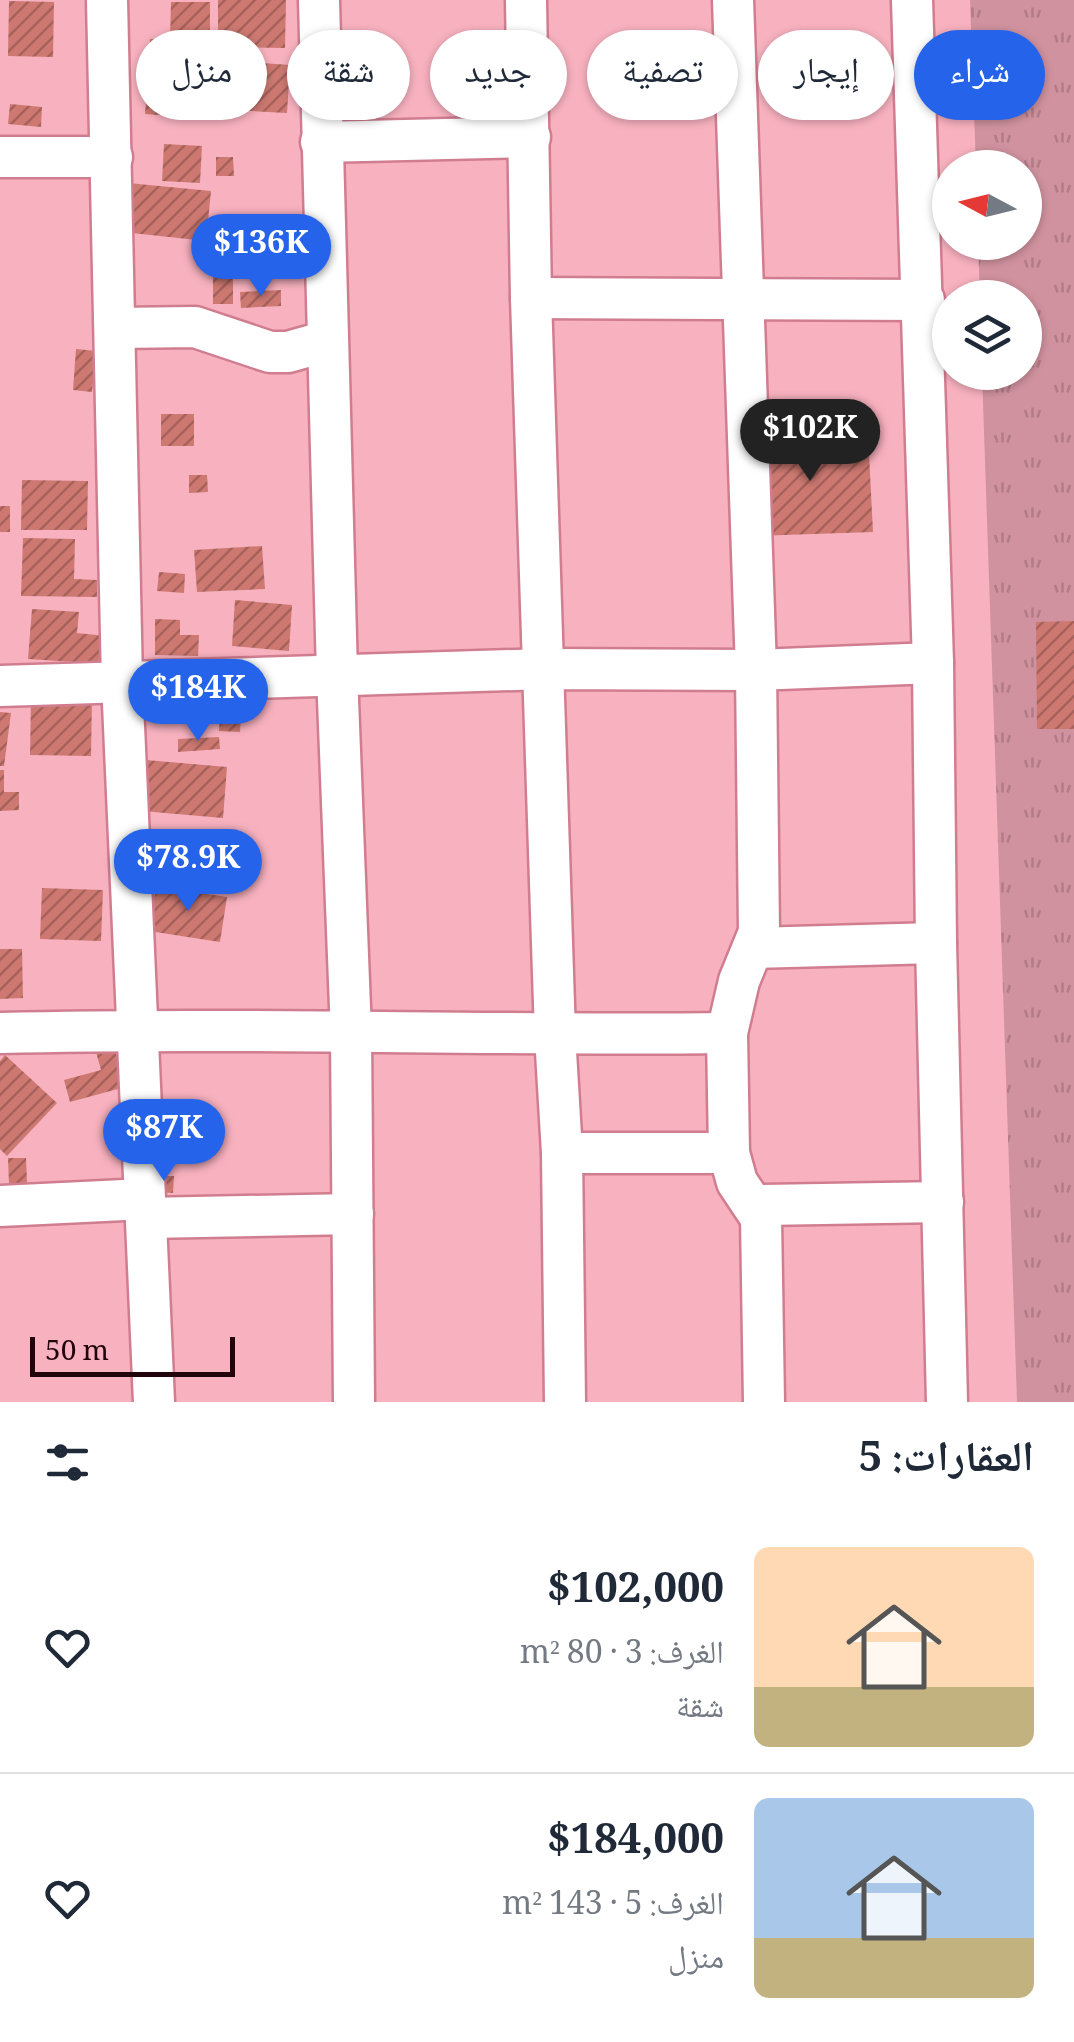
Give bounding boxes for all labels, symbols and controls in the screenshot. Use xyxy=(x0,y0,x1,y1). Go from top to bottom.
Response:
chip: منزل xyxy=(136,30,267,120)
chip: شقة xyxy=(287,30,410,120)
chip: جديد xyxy=(430,30,567,120)
chip: تصفية xyxy=(587,30,738,120)
chip: إيجار xyxy=(758,30,894,120)
chip: شراء xyxy=(914,30,1045,120)
north arrow xyxy=(932,150,1042,260)
map controls xyxy=(932,150,1042,390)
pin: $136K xyxy=(191,214,331,299)
text: $136K xyxy=(213,219,309,273)
button: layers xyxy=(932,280,1042,390)
pin: $102K xyxy=(740,399,880,484)
text: $102K xyxy=(762,404,858,458)
pin: $184K xyxy=(128,659,268,744)
text: $184K xyxy=(150,664,246,718)
pin: $78.9K xyxy=(107,829,269,914)
text: $78.9K xyxy=(136,834,240,888)
pin: $87K xyxy=(105,1099,223,1184)
text: $87K xyxy=(125,1104,203,1158)
text: 50 m xyxy=(45,1330,109,1378)
scale bar xyxy=(30,1332,235,1376)
text: العقارات: 5 xyxy=(859,1426,1034,1498)
icon: filters xyxy=(40,1435,95,1490)
text: $102,000 xyxy=(547,1557,724,1629)
icon: home xyxy=(834,1587,954,1707)
icon: heart xyxy=(40,1620,95,1675)
text: الغرف: 3 · 80 m² xyxy=(520,1629,724,1683)
text: شقة xyxy=(676,1683,724,1737)
text: $184,000 xyxy=(547,1808,724,1880)
icon: home xyxy=(834,1838,954,1958)
icon: heart xyxy=(40,1871,95,1926)
text: الغرف: 5 · 143 m² xyxy=(502,1880,724,1934)
text: منزل xyxy=(668,1934,724,1988)

